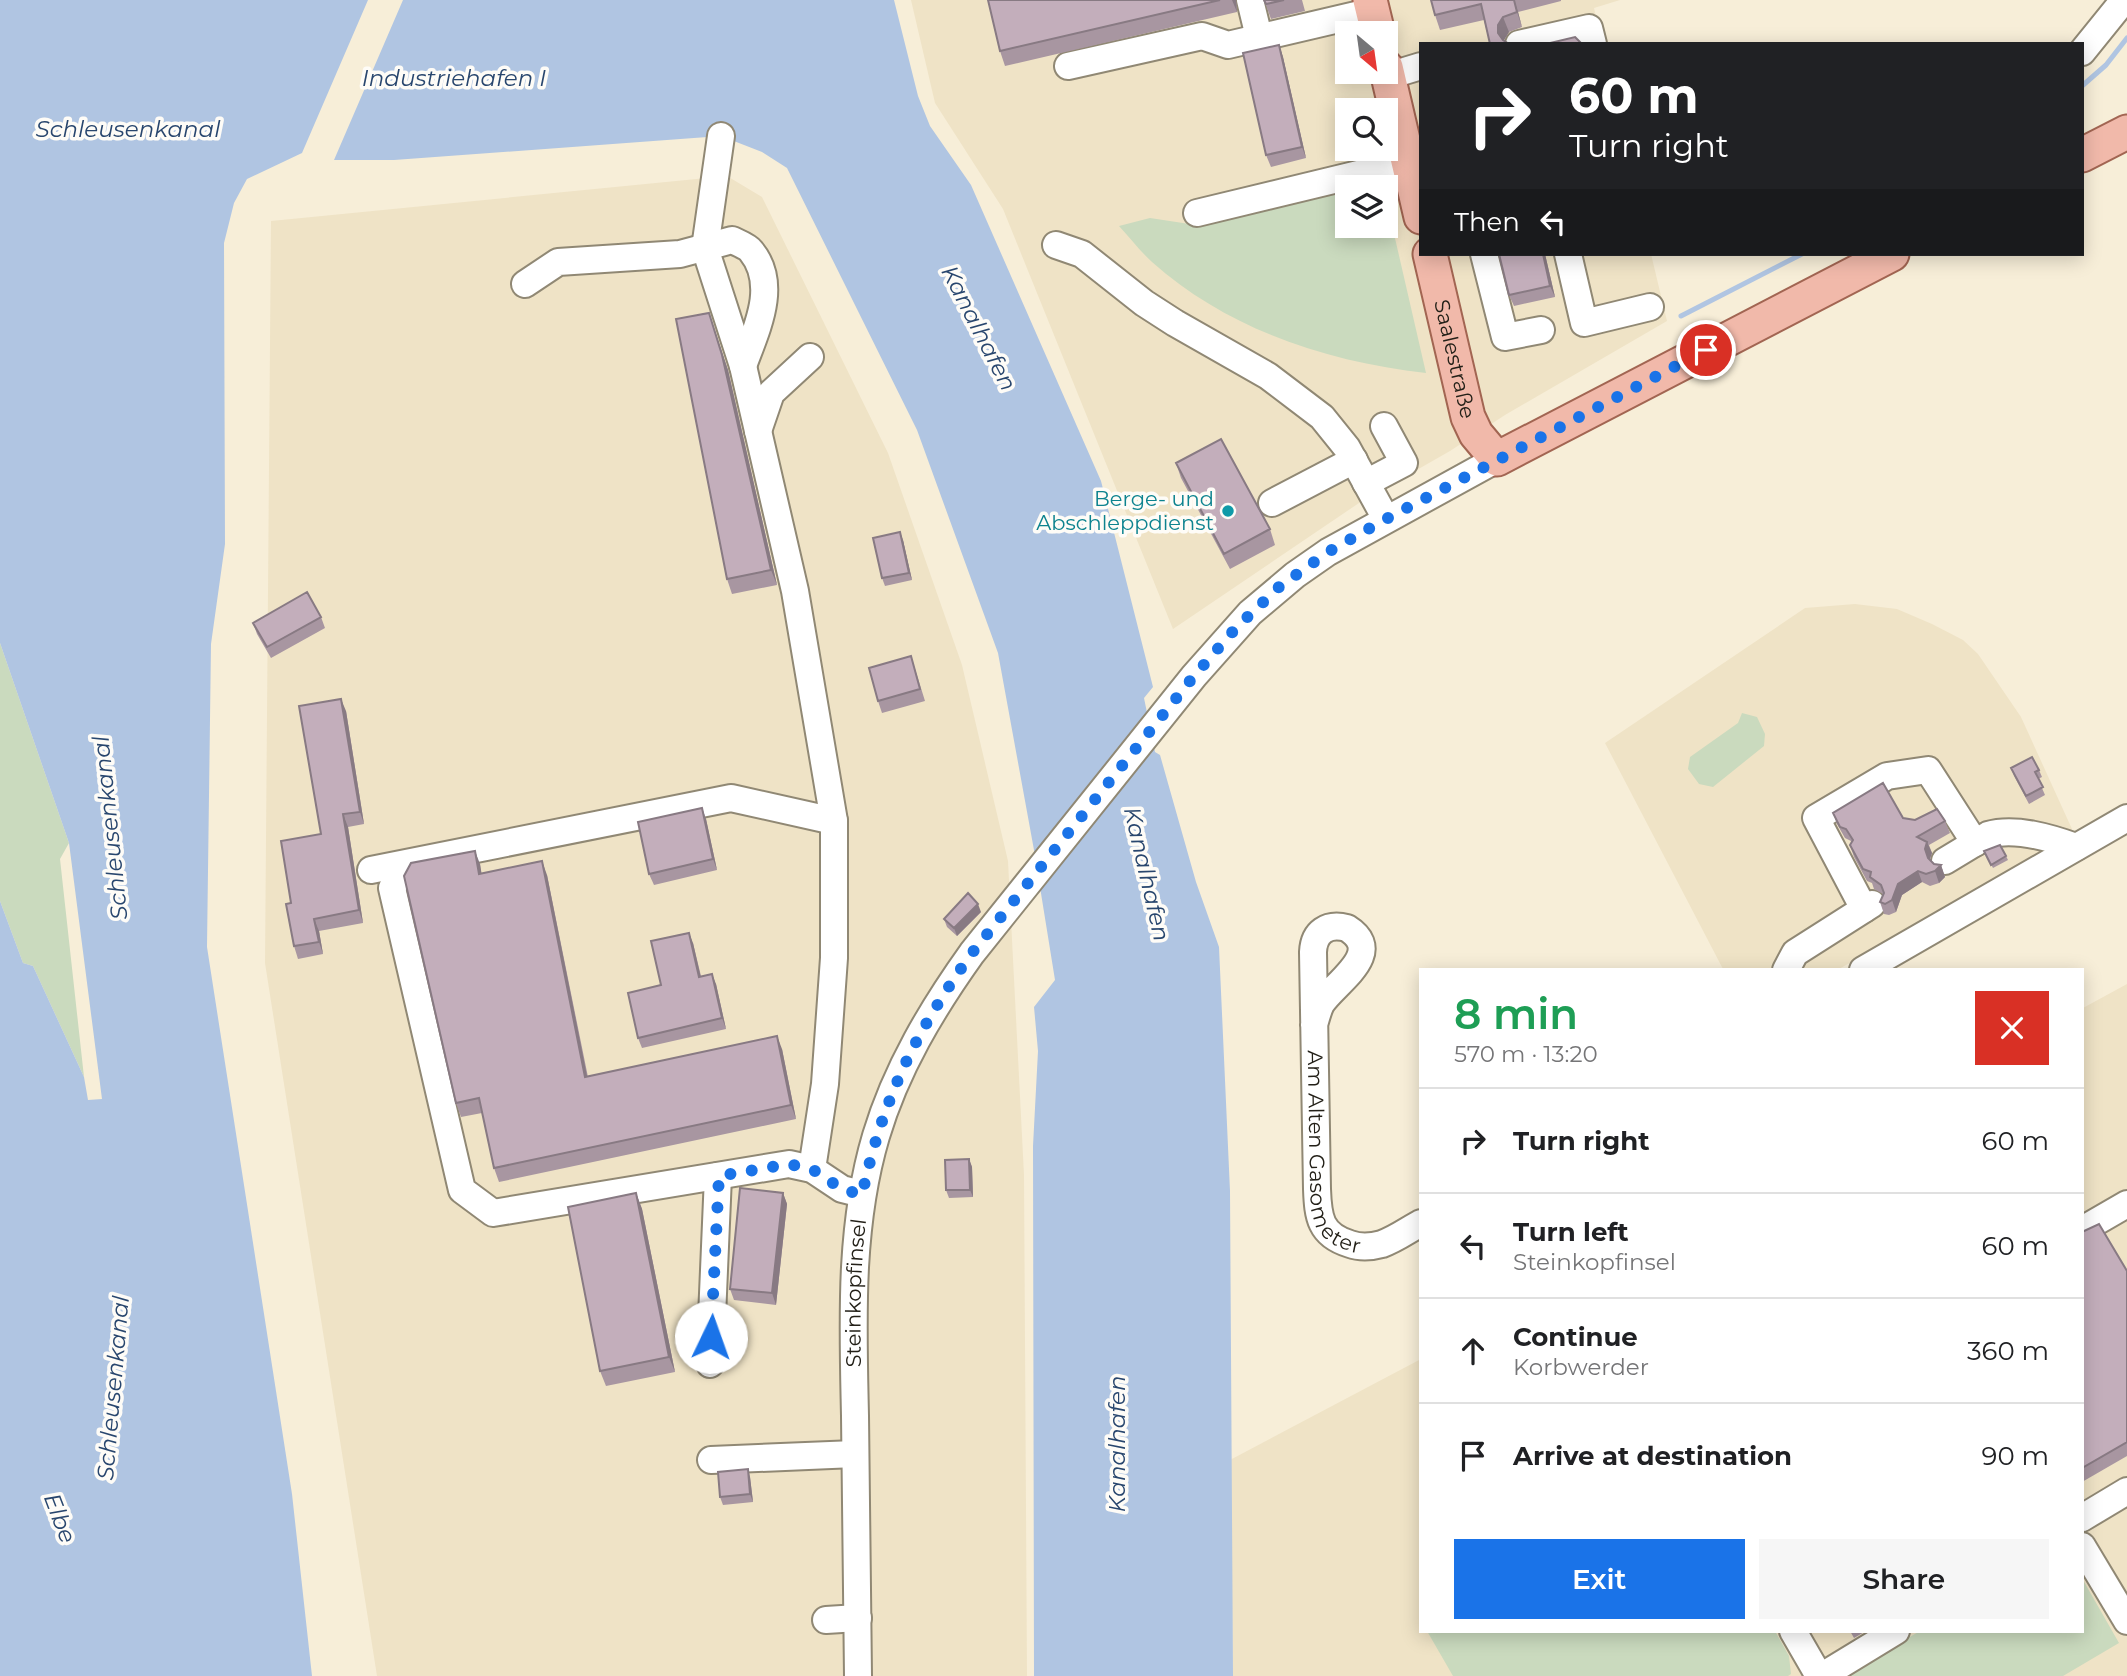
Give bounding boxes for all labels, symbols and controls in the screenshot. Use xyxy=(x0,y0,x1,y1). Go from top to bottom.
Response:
north arrow xyxy=(1335,21,1398,84)
map controls xyxy=(1335,21,1398,238)
water label: Industriehafen I xyxy=(362,64,546,92)
text: 60 m xyxy=(1569,66,1699,125)
icon: right xyxy=(1454,70,1545,161)
button: search xyxy=(1335,98,1398,161)
water label: Schleusenkanal xyxy=(36,115,221,143)
text: Turn right xyxy=(1569,126,1729,165)
button: layers xyxy=(1335,175,1398,238)
icon: left xyxy=(1534,203,1572,241)
text: Then xyxy=(1454,206,1520,238)
water label: Kanalhafen xyxy=(935,261,1023,395)
street label: Saalestraße xyxy=(1429,297,1481,421)
pin xyxy=(1676,320,1736,380)
icon: arrive xyxy=(1687,331,1725,369)
place label: Berge- und Abschleppdienst xyxy=(1036,486,1214,535)
marker: Berge- und Abschleppdienst xyxy=(1220,503,1236,519)
water label: Schleusenkanal xyxy=(86,734,134,921)
water label: Kanalhafen xyxy=(1118,804,1176,944)
text: 8 min xyxy=(1454,988,1578,1040)
button: close xyxy=(1975,991,2049,1065)
text: 570 m · 13:20 xyxy=(1454,1040,1598,1068)
street label: Am Alten Gasometer xyxy=(1303,1050,1363,1258)
icon: right xyxy=(1454,1122,1492,1160)
text: Turn right xyxy=(1513,1125,1649,1157)
text: 60 m xyxy=(1982,1125,2049,1157)
text: Turn left xyxy=(1513,1216,1629,1248)
street label: Steinkopfinsel xyxy=(841,1217,871,1368)
icon: left xyxy=(1454,1227,1492,1265)
text: 60 m xyxy=(1982,1230,2049,1262)
text: Steinkopfinsel xyxy=(1513,1248,1676,1276)
water label: Schleusenkanal xyxy=(91,1294,135,1481)
position arrow xyxy=(674,1300,748,1374)
text: Continue xyxy=(1513,1321,1638,1353)
icon: ahead xyxy=(1454,1332,1492,1370)
text: 360 m xyxy=(1967,1335,2049,1367)
text: Korbwerder xyxy=(1513,1353,1649,1381)
water label: Kanalhafen xyxy=(1103,1376,1131,1512)
icon: arrive xyxy=(1454,1437,1492,1475)
text: Arrive at destination xyxy=(1513,1440,1792,1472)
text: 90 m xyxy=(1982,1440,2049,1472)
water label: Elbe xyxy=(38,1489,82,1547)
button: Exit xyxy=(1454,1539,1745,1619)
button: Share xyxy=(1759,1539,2049,1619)

